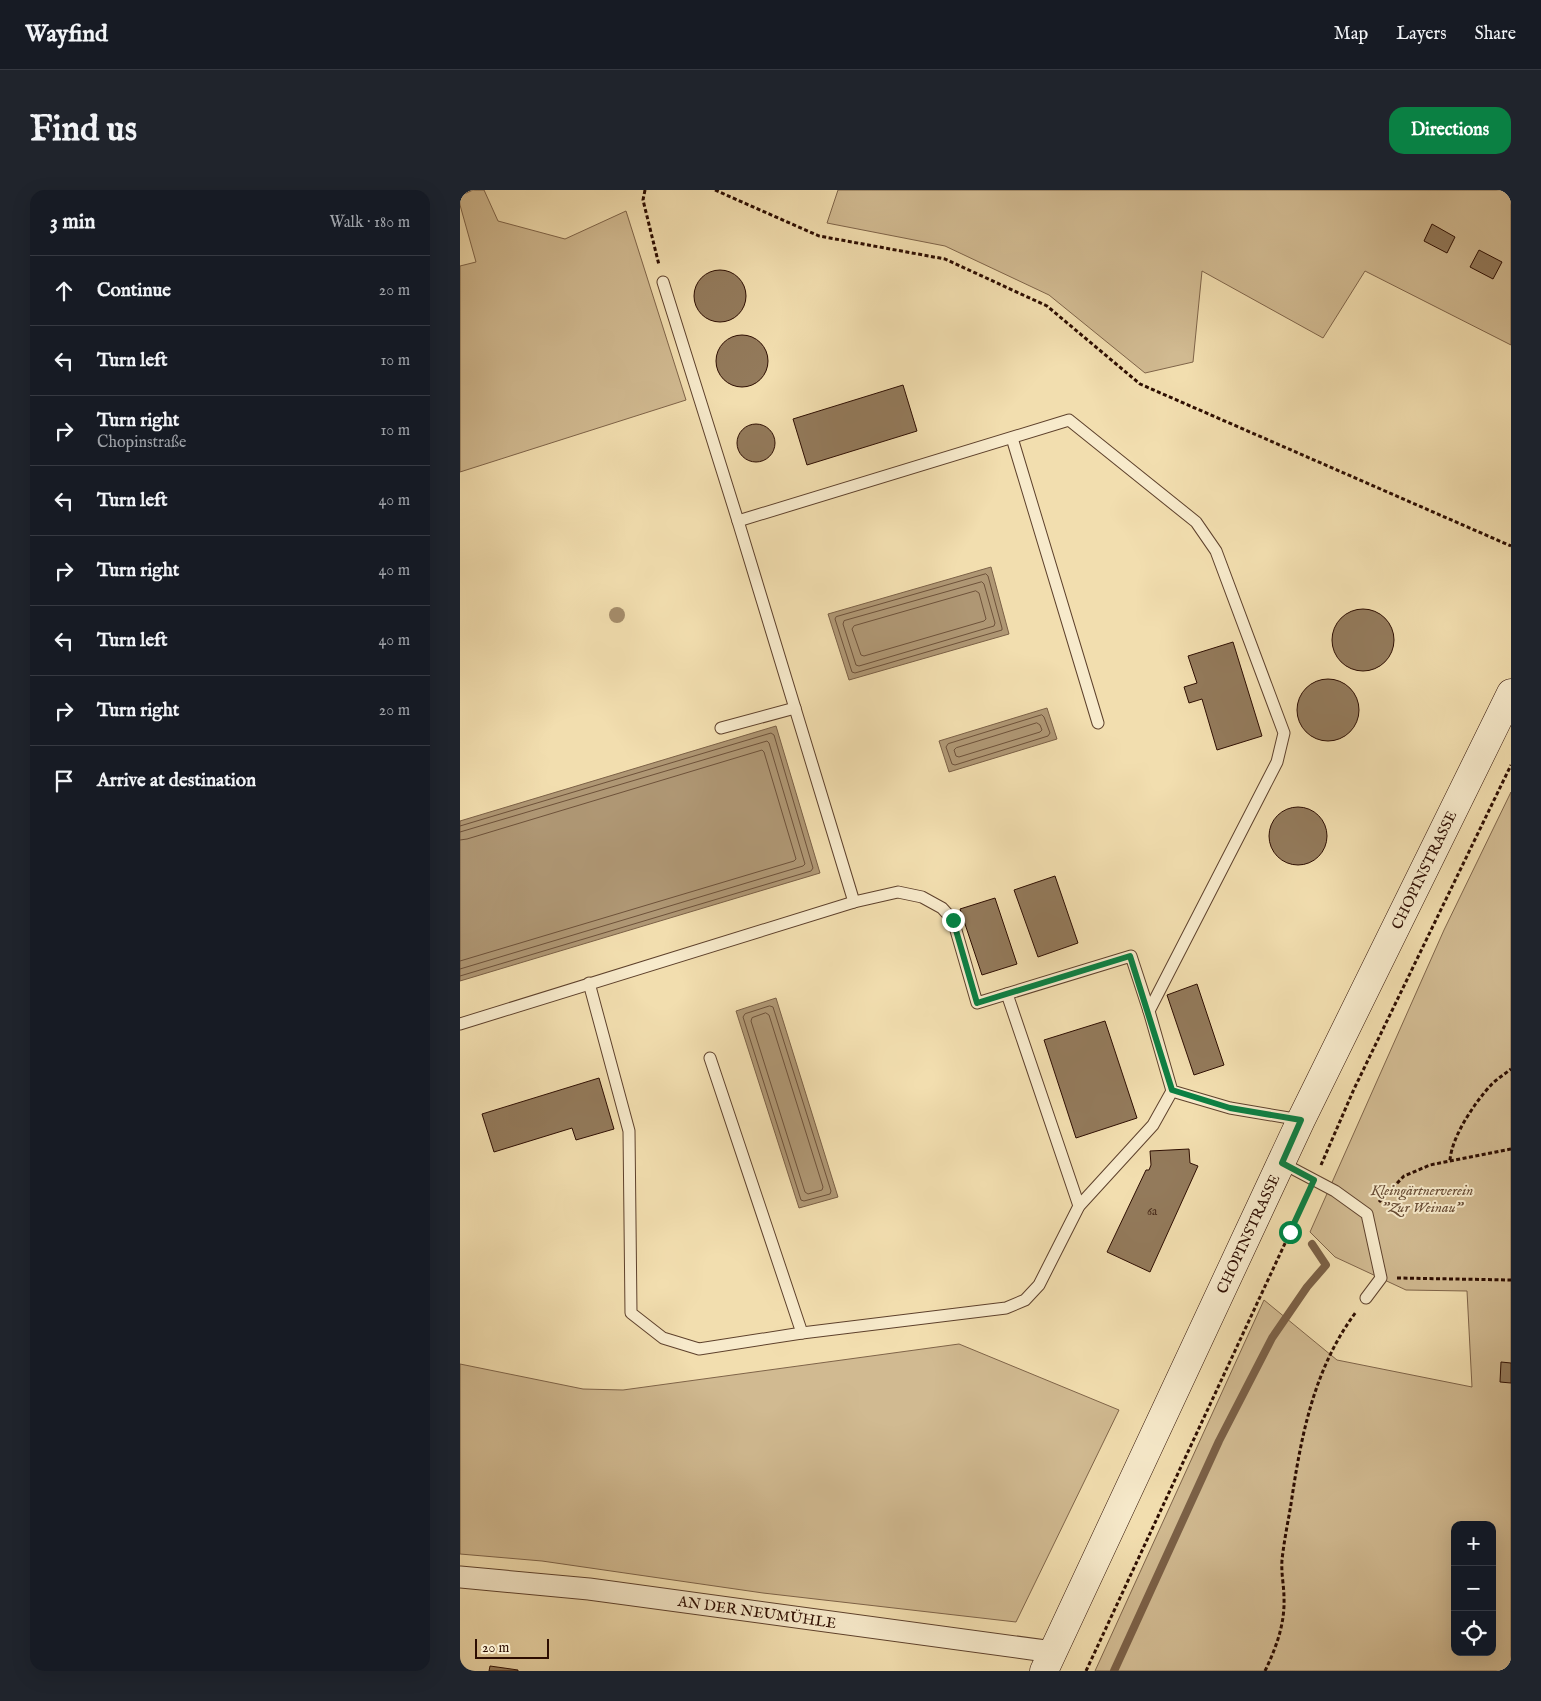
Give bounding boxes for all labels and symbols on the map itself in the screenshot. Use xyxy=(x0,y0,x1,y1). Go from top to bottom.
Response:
street label: CHOPINSTRASSE xyxy=(1388,808,1461,933)
route end xyxy=(942,909,965,932)
street label: CHOPINSTRASSE xyxy=(1212,1171,1284,1297)
park label: Kleingärtnerverein "Zur Weinau" xyxy=(1370,1181,1473,1218)
house number: 6a xyxy=(1147,1204,1158,1219)
route start xyxy=(1279,1221,1302,1244)
street label: AN DER NEUMÜHLE xyxy=(675,1592,837,1633)
scale bar xyxy=(475,1636,549,1659)

